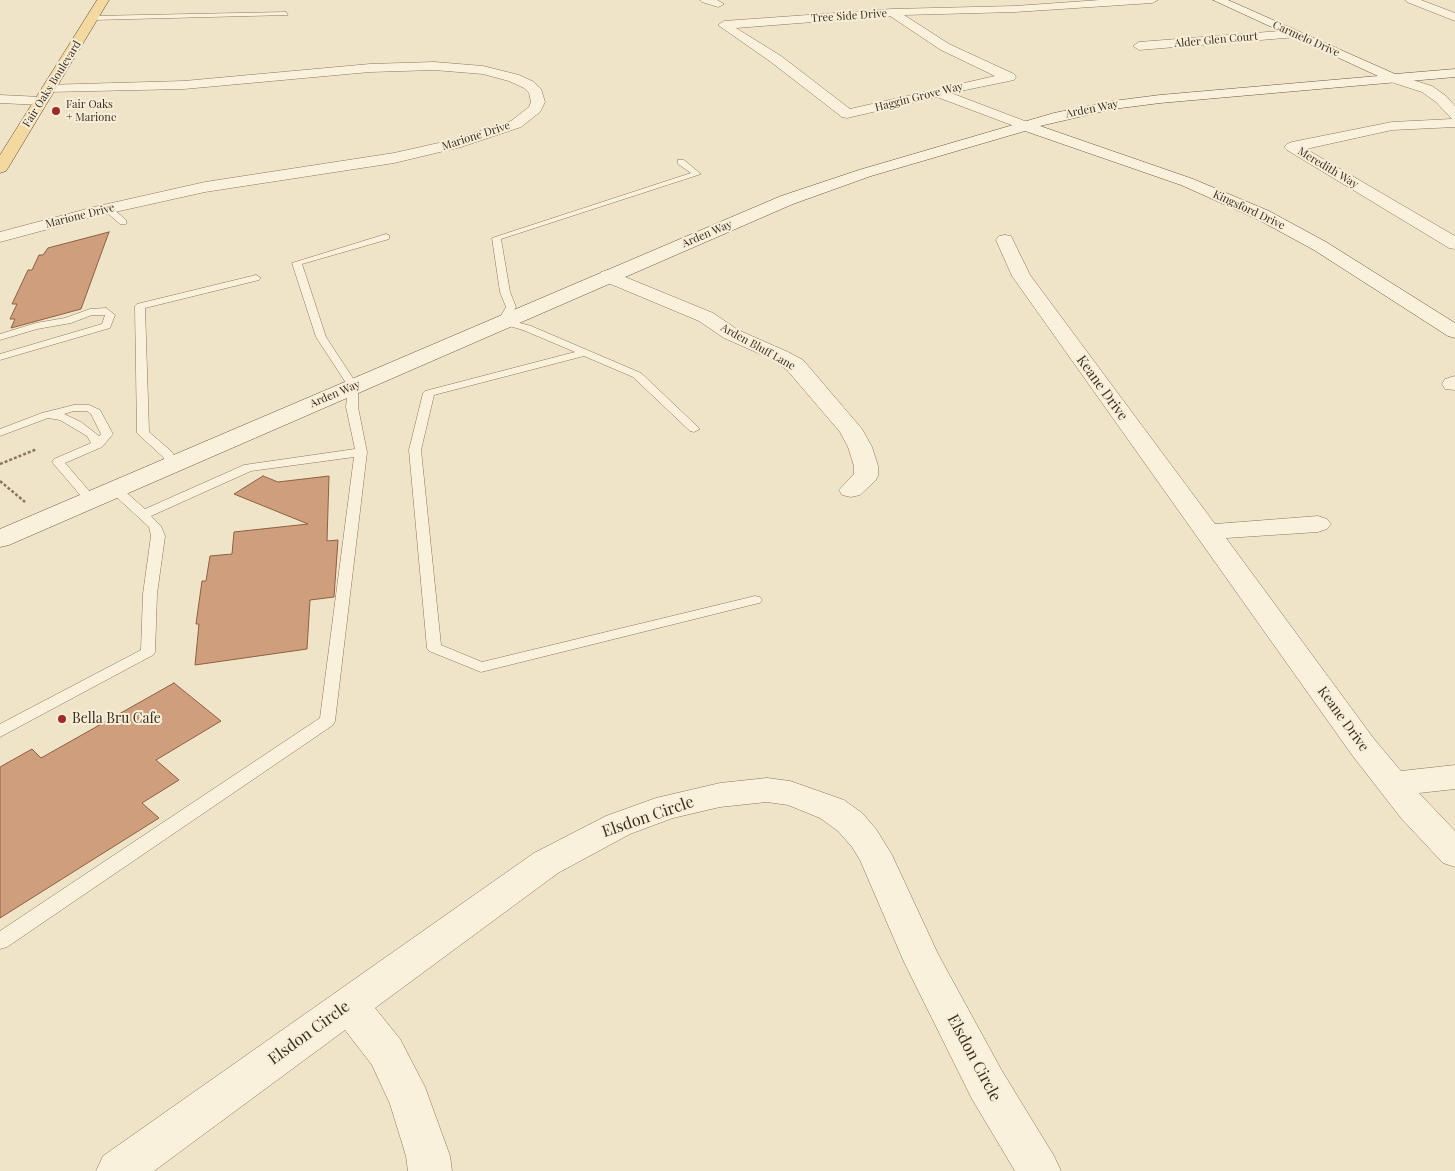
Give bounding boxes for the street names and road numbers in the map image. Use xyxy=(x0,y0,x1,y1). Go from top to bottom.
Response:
street label: Tree Side Drive xyxy=(811,7,887,25)
street label: Carmelo Drive xyxy=(1270,18,1342,60)
street label: Alder Glen Court xyxy=(1174,30,1258,50)
street label: Fair Oaks Boulevard xyxy=(20,38,84,130)
street label: Haggin Grove Way xyxy=(874,80,964,114)
street label: Arden Way xyxy=(1065,97,1119,121)
street label: Marione Drive xyxy=(440,119,512,153)
street label: Meredith Way xyxy=(1295,145,1361,191)
street label: Kingsford Drive xyxy=(1211,188,1287,232)
street label: Marione Drive xyxy=(44,201,116,231)
street label: Arden Way xyxy=(680,218,734,250)
street label: Arden Bluff Lane xyxy=(718,321,798,373)
street label: Keane Drive xyxy=(1073,352,1131,424)
street label: Arden Way xyxy=(308,378,362,410)
street label: Keane Drive xyxy=(1314,683,1372,755)
street label: Elsdon Circle xyxy=(600,792,696,842)
street label: Elsdon Circle xyxy=(265,997,353,1069)
street label: Elsdon Circle xyxy=(943,1011,1005,1105)

